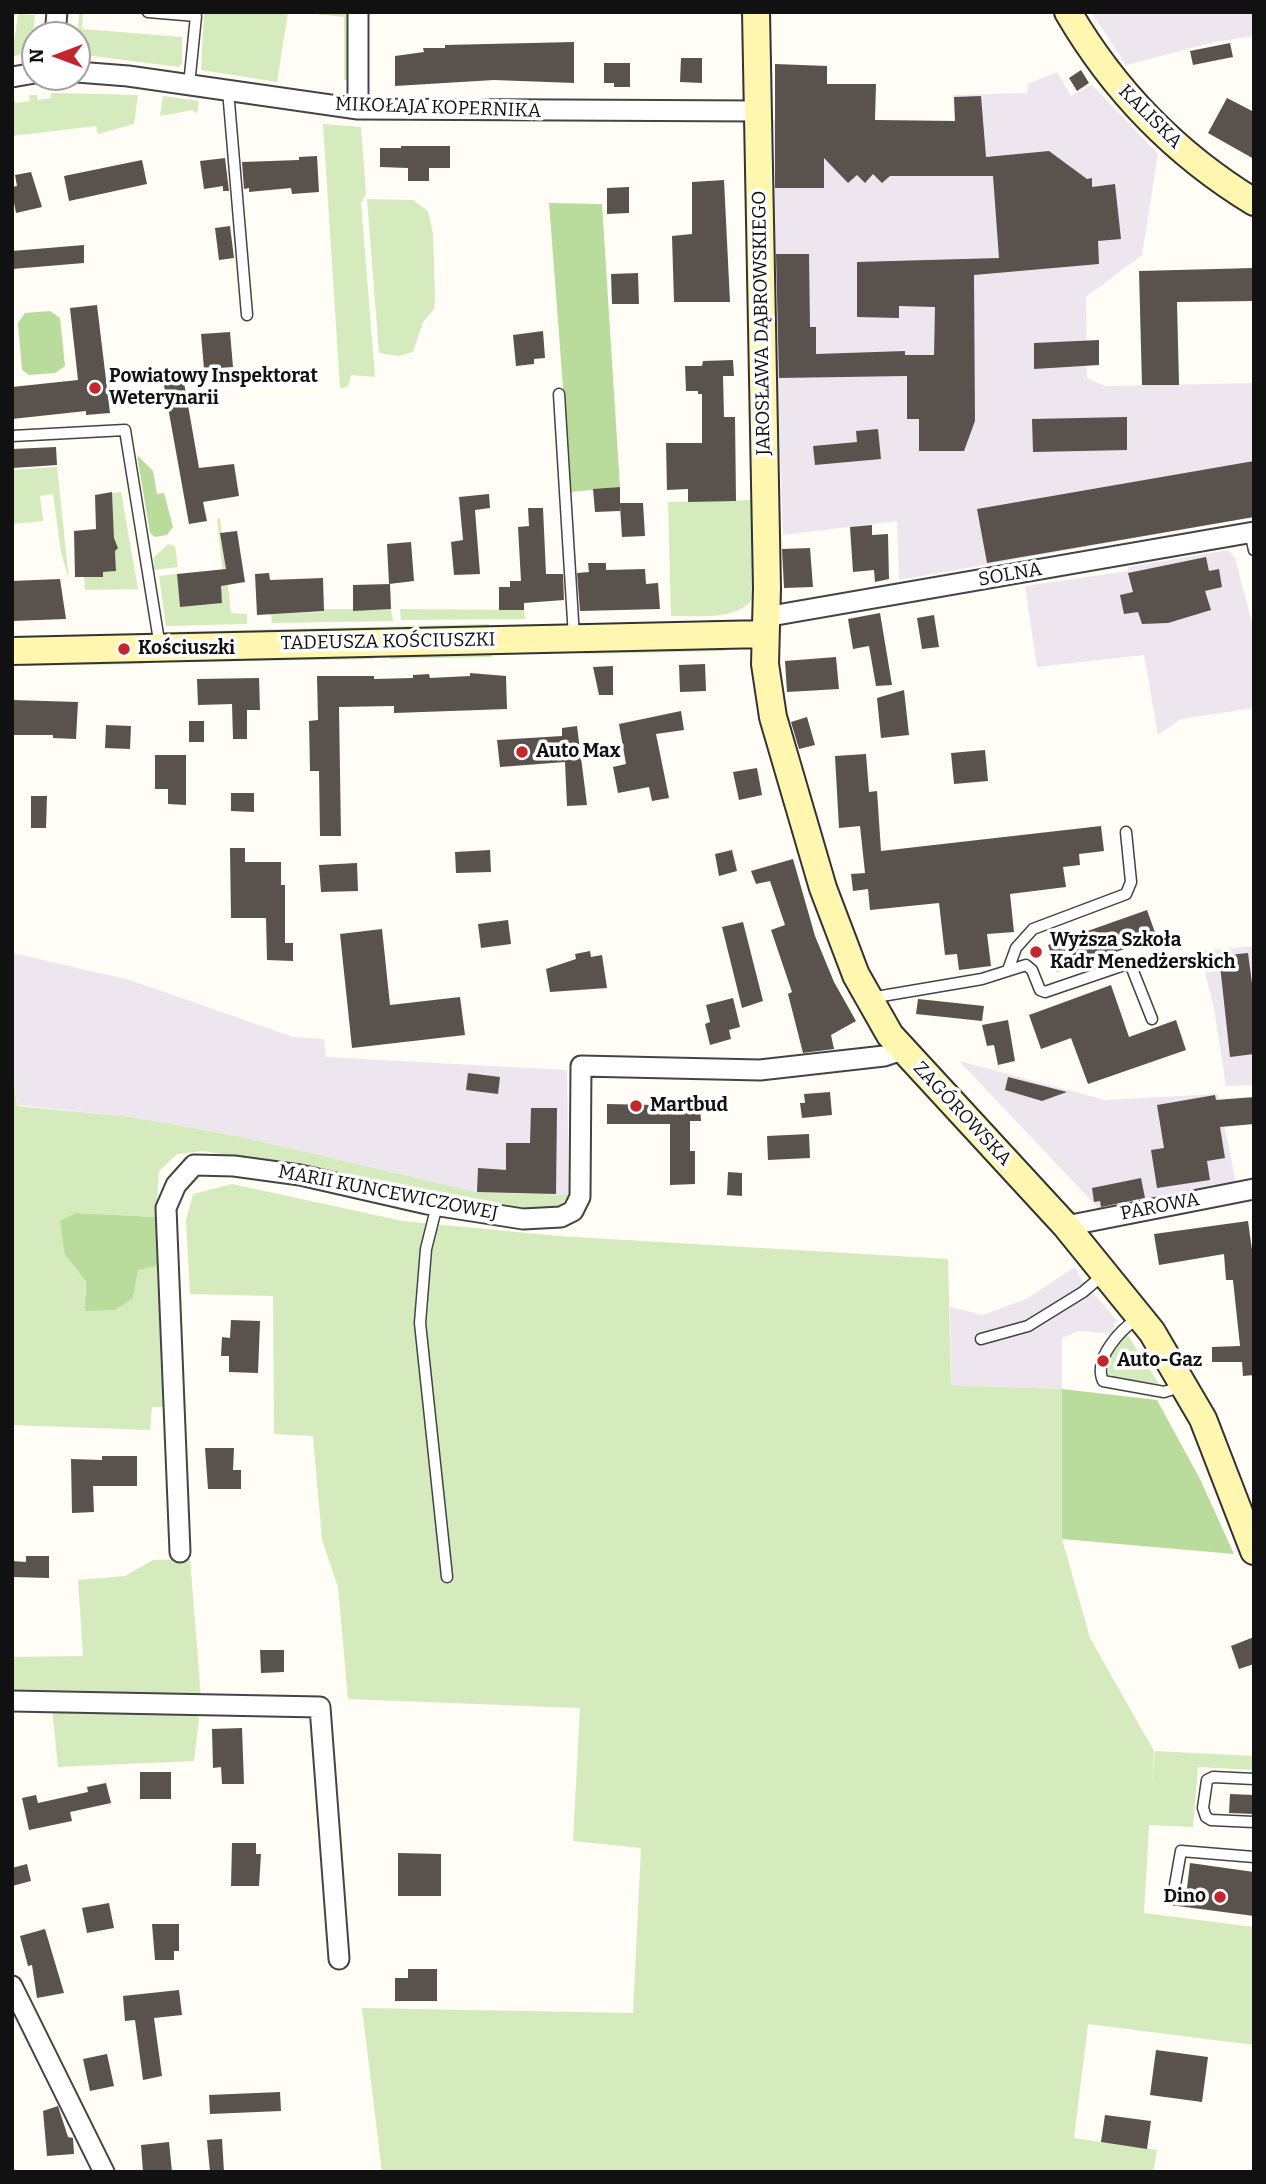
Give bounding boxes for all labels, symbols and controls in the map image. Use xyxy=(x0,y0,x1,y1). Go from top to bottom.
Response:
north arrow xyxy=(21,21,91,91)
text: N xyxy=(25,49,48,63)
street label: KALISKA xyxy=(1113,80,1187,154)
street label: MIKOŁAJA KOPERNIKA xyxy=(334,93,542,123)
street label: JAROSŁAWA DĄBROWSKIEGO xyxy=(748,191,776,455)
place label: Powiatowy Inspektorat Weterynarii xyxy=(109,366,318,410)
marker: Powiatowy Inspektorat Weterynarii xyxy=(87,380,103,396)
street label: SOLNA xyxy=(977,558,1043,592)
street label: TADEUSZA KOŚCIUSZKI xyxy=(281,629,495,655)
place label: Kościuszki xyxy=(138,638,235,660)
marker: Kościuszki xyxy=(116,641,132,657)
place label: Auto Max xyxy=(536,741,620,763)
marker: Auto Max xyxy=(514,744,530,760)
place label: Wyższa Szkoła Kadr Menedżerskich xyxy=(1050,930,1235,974)
marker: Wyższa Szkoła Kadr Menedżerskich xyxy=(1028,944,1044,960)
street label: ZAGÓROWSKA xyxy=(908,1057,1016,1171)
place label: Martbud xyxy=(650,1095,728,1117)
marker: Martbud xyxy=(628,1098,644,1114)
street label: MARII KUNCEWICZOWEJ xyxy=(276,1160,500,1226)
street label: PAROWA xyxy=(1119,1188,1201,1226)
place label: Auto-Gaz xyxy=(1117,1350,1202,1372)
marker: Auto-Gaz xyxy=(1095,1353,1111,1369)
place label: Dino xyxy=(1163,1886,1206,1908)
marker: Dino xyxy=(1212,1889,1228,1905)

